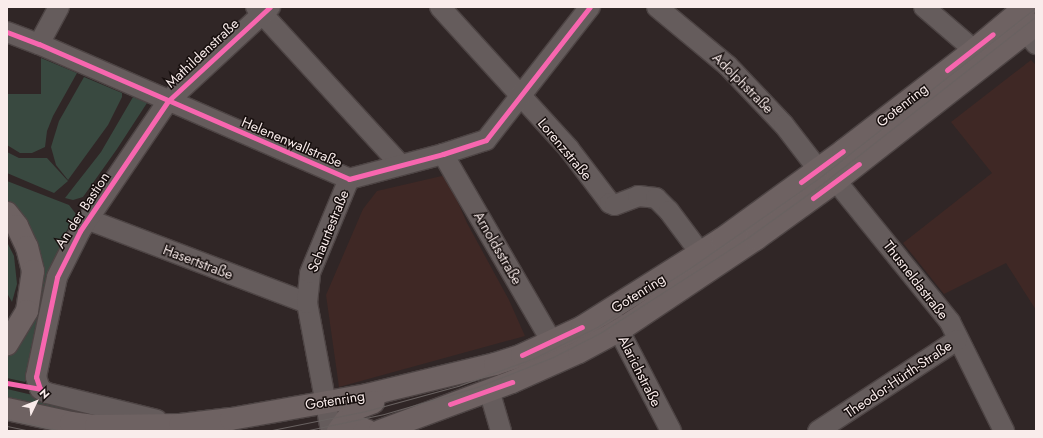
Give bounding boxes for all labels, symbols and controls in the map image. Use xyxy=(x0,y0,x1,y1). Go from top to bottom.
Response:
street label: Mathildenstraße xyxy=(162,15,242,91)
street label: Adolphstraße xyxy=(709,49,777,117)
street label: Gotenring xyxy=(873,80,931,130)
street label: Helenenwallstraße xyxy=(239,113,345,171)
street label: Lorenzstraße xyxy=(534,115,596,183)
street label: An der Bastion xyxy=(51,169,113,251)
street label: Schaurtestraße xyxy=(304,188,352,274)
street label: Arnoldsstraße xyxy=(470,208,526,288)
street label: Thusneldastraße xyxy=(880,237,952,323)
street label: Hasertstraße xyxy=(161,241,235,283)
street label: Gotenring xyxy=(608,270,668,316)
street label: Alarichstraße xyxy=(615,333,665,409)
street label: Theodor-Hürth-Straße xyxy=(841,337,955,421)
north arrow xyxy=(16,382,56,422)
text: N xyxy=(36,385,54,402)
street label: Gotenring xyxy=(304,387,366,413)

